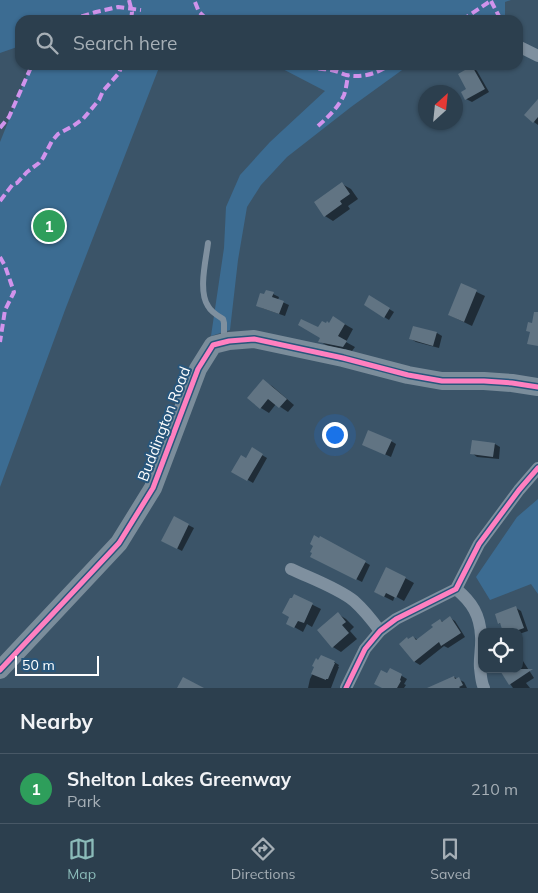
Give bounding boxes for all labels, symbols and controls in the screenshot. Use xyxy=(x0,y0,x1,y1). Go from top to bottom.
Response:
search box xyxy=(15,15,523,70)
icon: search xyxy=(33,29,61,57)
text: Search here xyxy=(73,31,177,55)
north arrow xyxy=(418,85,463,130)
pin: 1 xyxy=(33,207,65,245)
street label: Buddington Road xyxy=(133,364,194,484)
your location xyxy=(322,422,348,448)
map controls xyxy=(478,628,523,673)
button: locate xyxy=(478,628,523,673)
scale bar xyxy=(15,653,99,676)
text: 50 m xyxy=(22,656,55,674)
text: Nearby xyxy=(20,708,93,734)
text: Shelton Lakes Greenway xyxy=(67,767,291,791)
text: 1 xyxy=(31,779,41,799)
text: 210 m xyxy=(471,779,518,799)
text: Park xyxy=(67,791,101,811)
tab: Map xyxy=(67,835,96,883)
tab: Directions xyxy=(231,835,296,883)
tab: Saved xyxy=(430,835,471,883)

